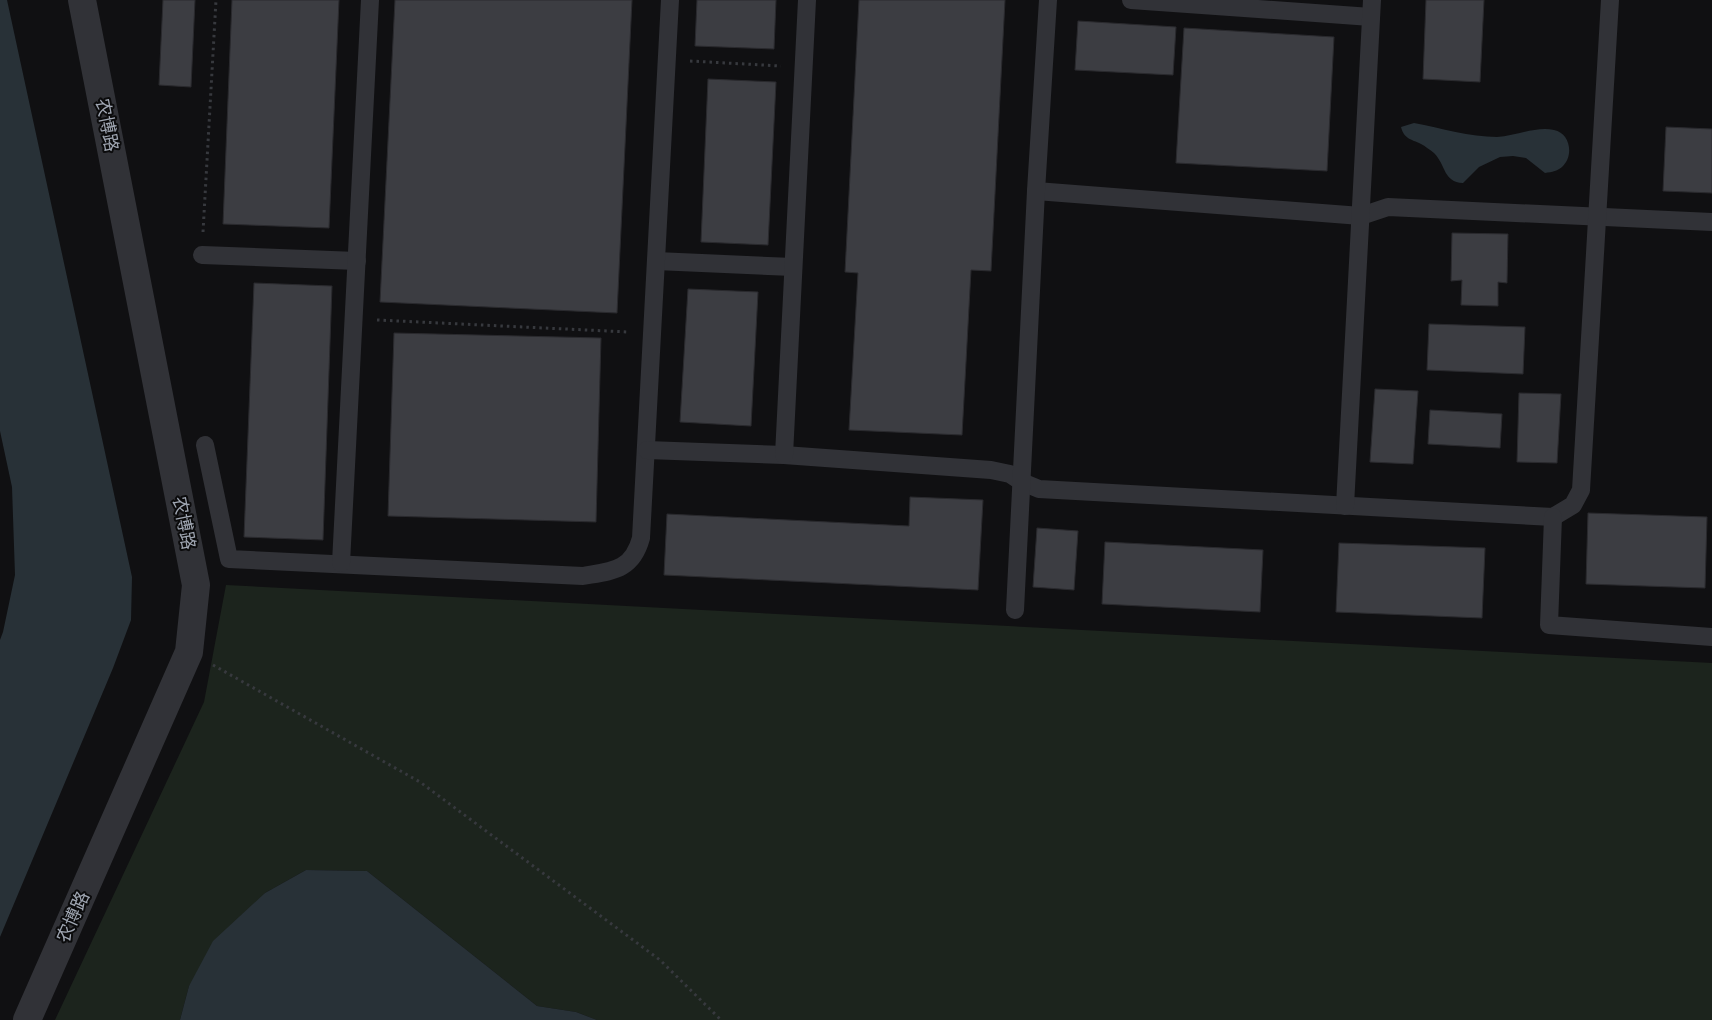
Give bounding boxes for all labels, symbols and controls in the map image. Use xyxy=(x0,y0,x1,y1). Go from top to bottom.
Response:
street label: 农博路 xyxy=(92,96,124,153)
street label: 农博路 xyxy=(169,494,201,551)
street label: 农博路 xyxy=(51,887,93,946)

